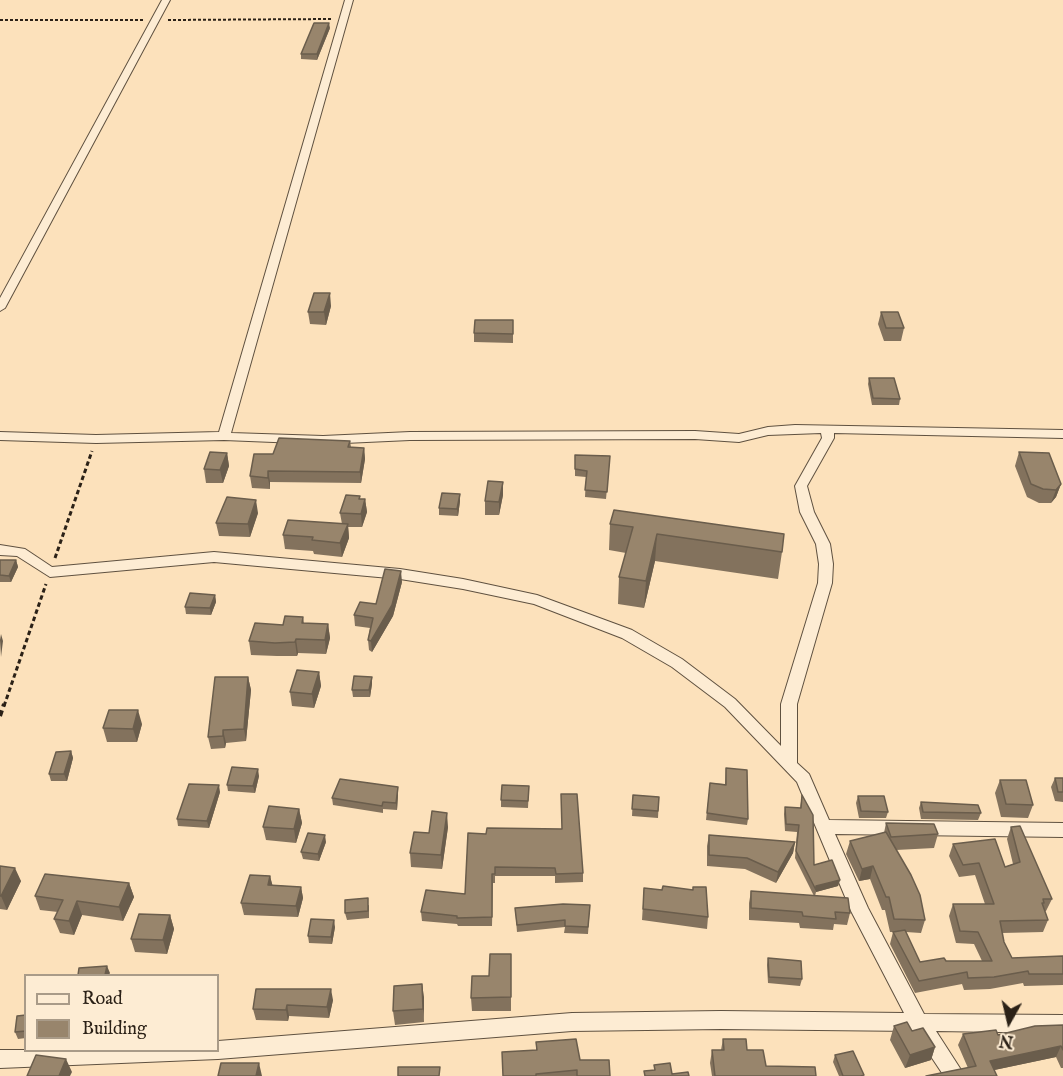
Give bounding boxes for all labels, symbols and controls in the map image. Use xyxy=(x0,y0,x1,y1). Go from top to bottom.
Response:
legend xyxy=(24,974,219,1052)
text: Road xyxy=(82,988,123,1011)
north arrow xyxy=(979,992,1039,1052)
text: Building xyxy=(82,1018,147,1041)
text: N xyxy=(998,1029,1015,1051)

